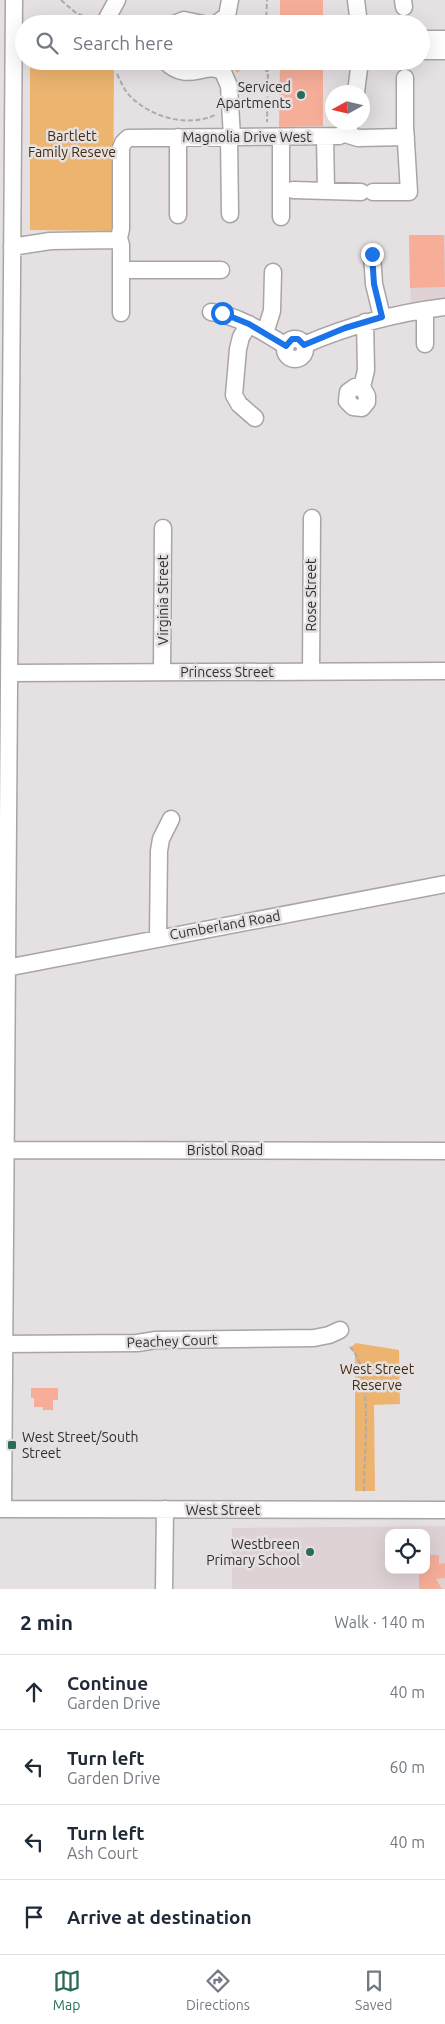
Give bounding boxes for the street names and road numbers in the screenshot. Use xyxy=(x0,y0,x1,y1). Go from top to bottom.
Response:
street label: Magnolia Drive West xyxy=(182,129,312,145)
street label: Virginia Street xyxy=(155,554,171,645)
street label: Rose Street xyxy=(303,558,319,631)
street label: Princess Street xyxy=(180,664,274,680)
street label: Cumberland Road xyxy=(168,907,282,943)
street label: Bristol Road xyxy=(187,1142,263,1158)
street label: Peachey Court xyxy=(126,1331,218,1351)
street label: West Street xyxy=(186,1502,261,1518)

